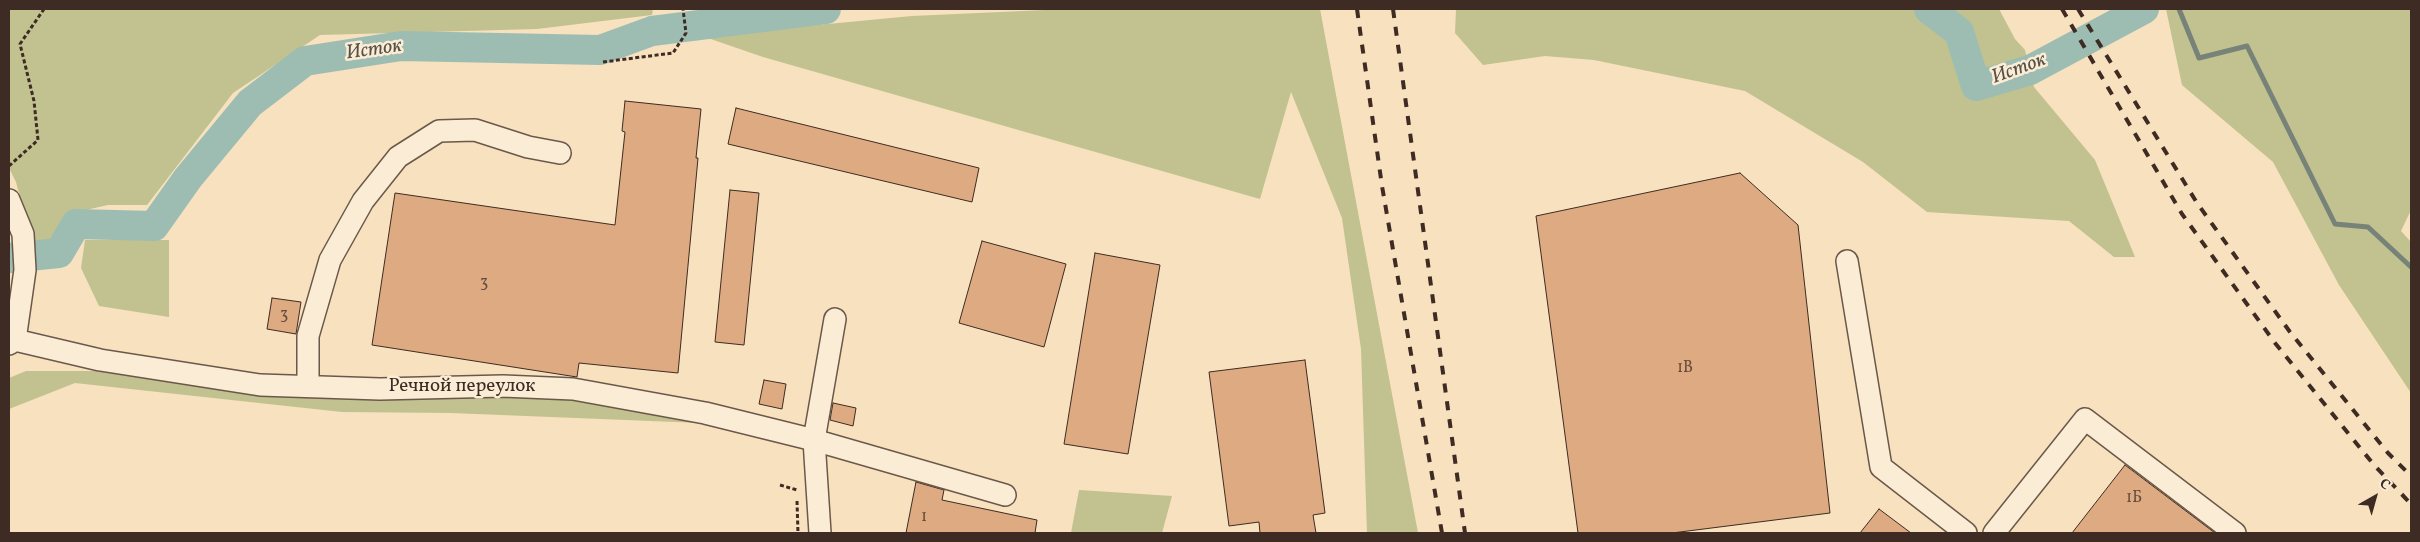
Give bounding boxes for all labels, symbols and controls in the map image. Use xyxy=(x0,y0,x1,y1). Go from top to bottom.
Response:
water label: Исток xyxy=(345,35,403,67)
water label: Исток xyxy=(1989,49,2049,91)
house number: 3 xyxy=(480,274,488,294)
house number: 3 xyxy=(280,306,288,326)
house number: 1В xyxy=(1677,359,1693,379)
street label: Речной переулок xyxy=(388,377,536,399)
north arrow xyxy=(2350,472,2400,522)
text: С xyxy=(2375,475,2394,495)
house number: 1Б xyxy=(2126,489,2142,509)
house number: 1 xyxy=(921,508,927,528)

